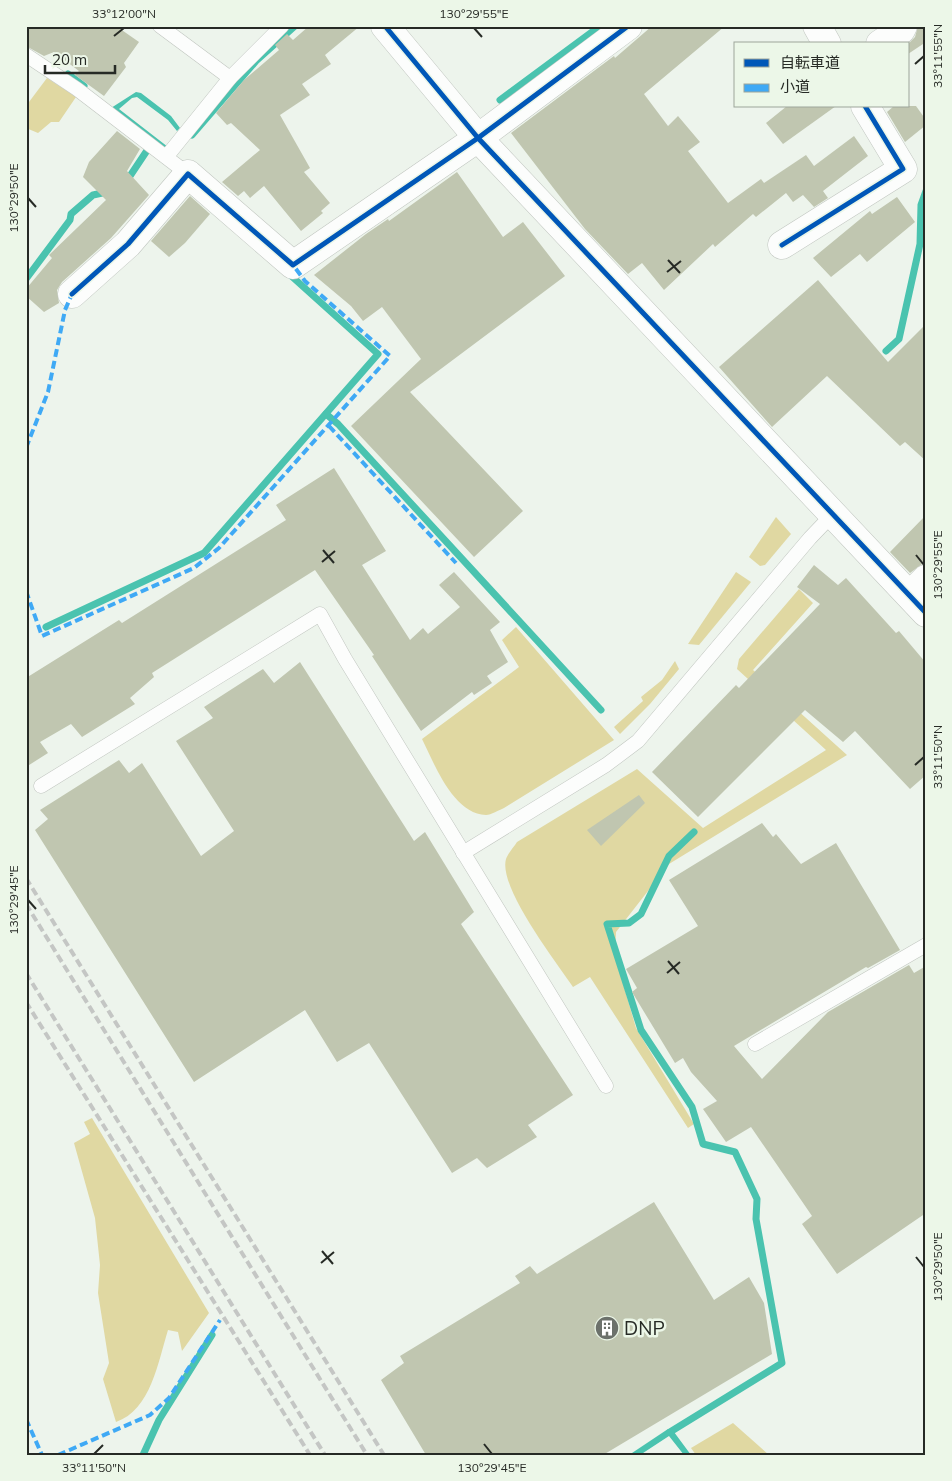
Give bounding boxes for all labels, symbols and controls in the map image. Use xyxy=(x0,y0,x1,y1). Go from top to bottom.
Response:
text: 33°12'00"N xyxy=(92,6,156,21)
text: 130°29'55"E xyxy=(439,6,509,21)
text: 33°11'55"N xyxy=(930,24,945,88)
scale bar xyxy=(45,42,115,74)
legend xyxy=(734,42,910,108)
text: 20 m xyxy=(52,50,87,69)
text: 自転車道 xyxy=(780,53,840,72)
text: 小道 xyxy=(780,77,810,96)
text: 130°29'50"E xyxy=(6,163,21,233)
text: 130°29'55"E xyxy=(930,530,945,600)
text: 33°11'50"N xyxy=(930,725,945,789)
text: 130°29'45"E xyxy=(6,865,21,935)
text: 130°29'50"E xyxy=(930,1232,945,1302)
building icon: DNP xyxy=(594,1315,620,1341)
place label: DNP xyxy=(624,1316,665,1340)
text: 33°11'50"N xyxy=(62,1460,126,1475)
text: 130°29'45"E xyxy=(457,1460,527,1475)

